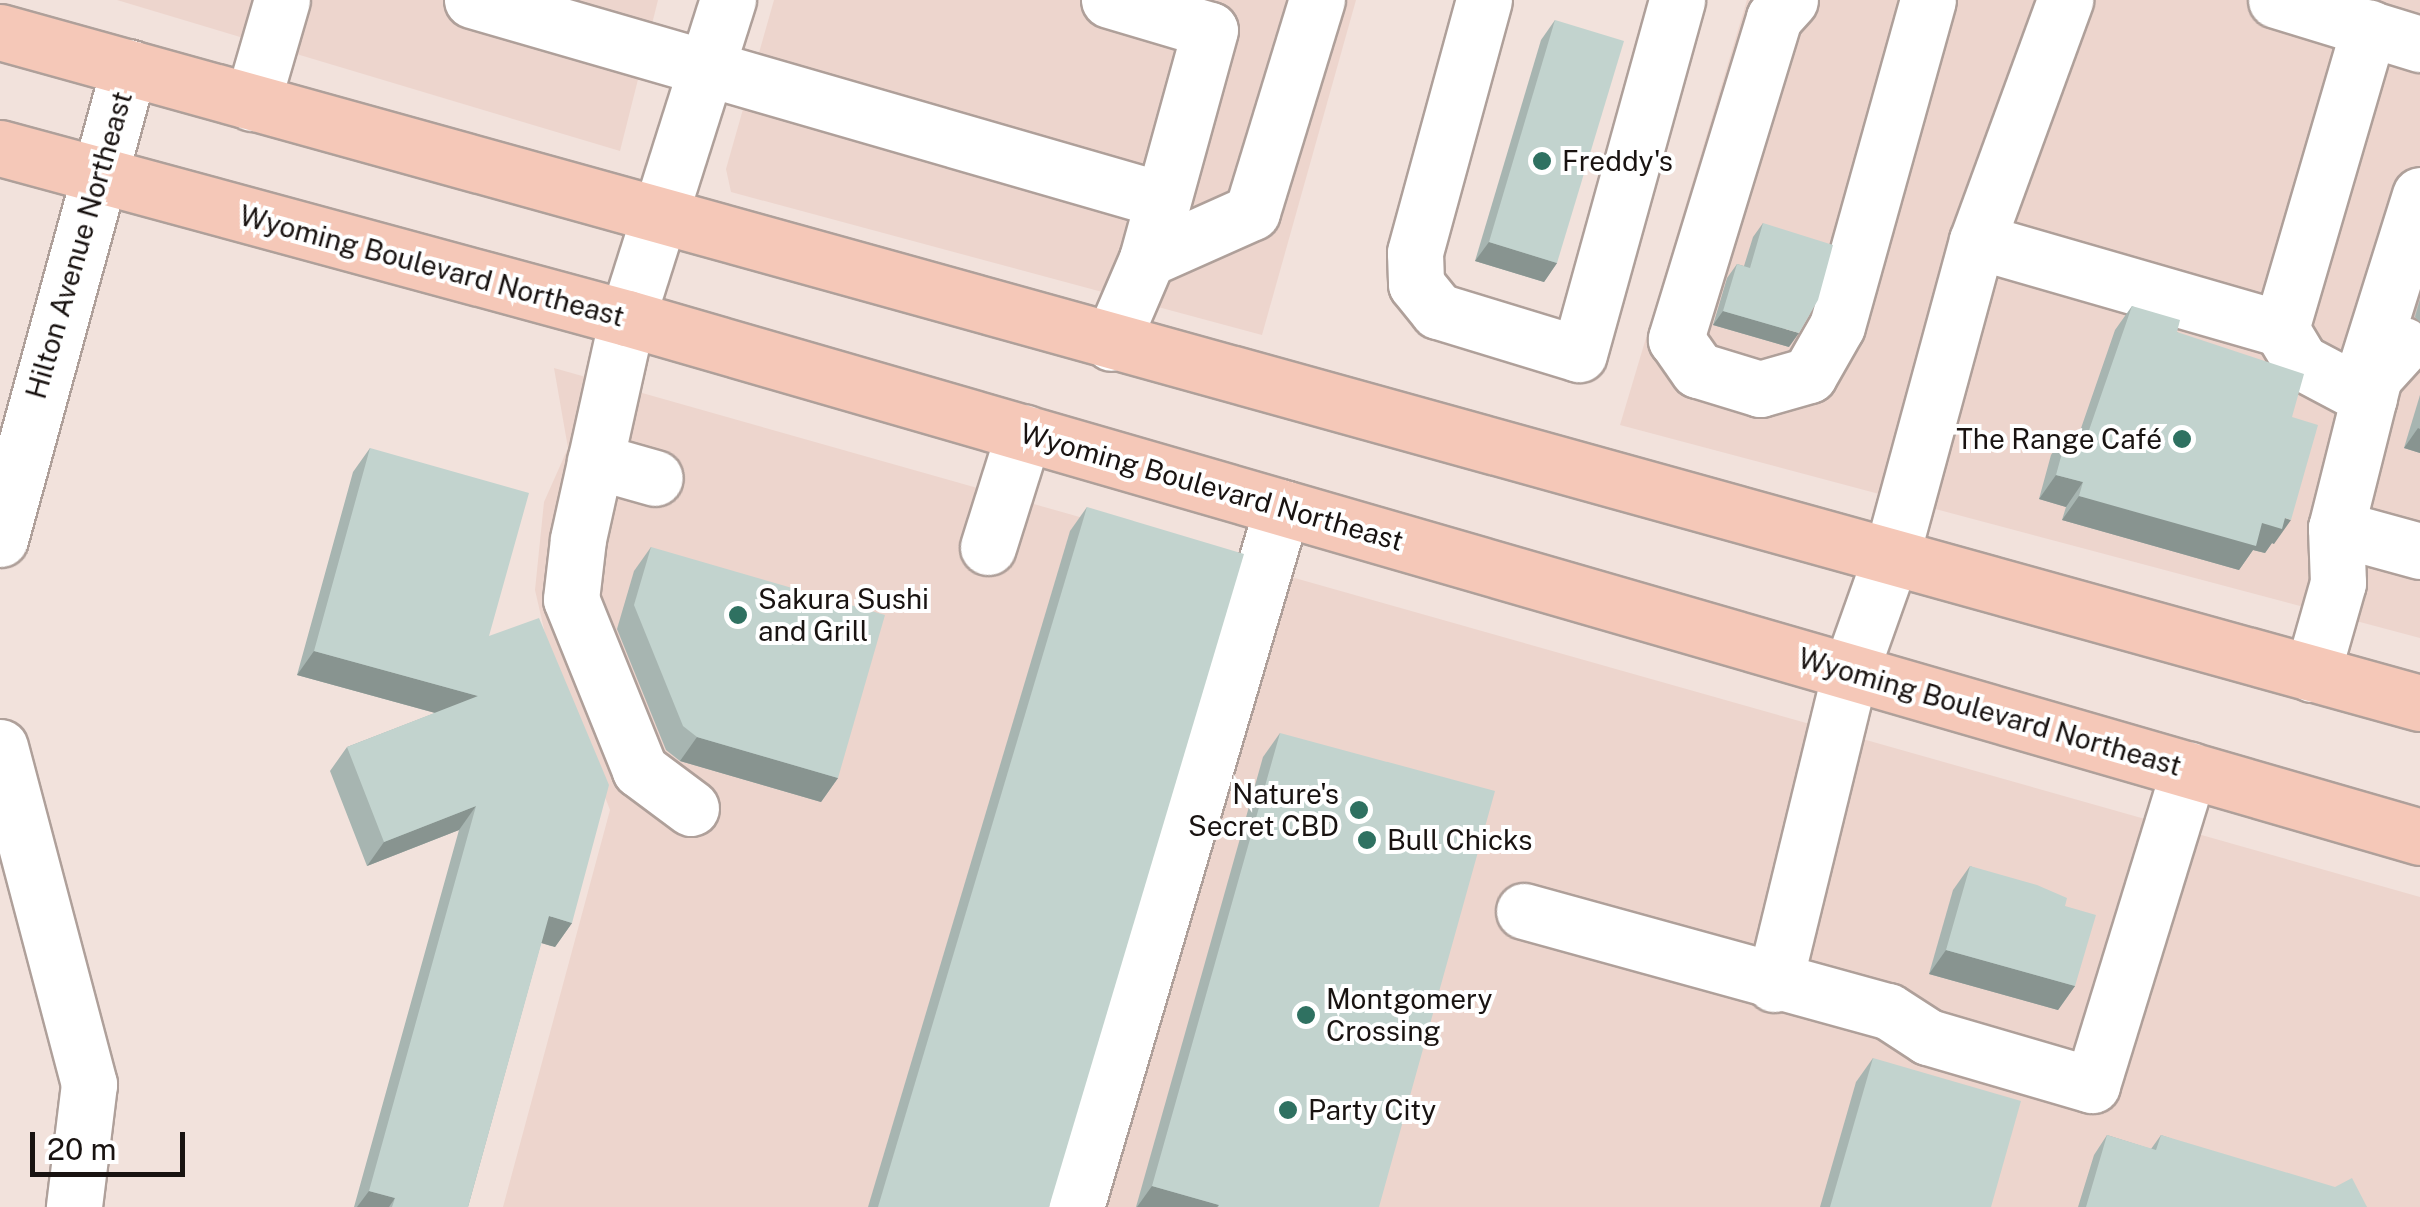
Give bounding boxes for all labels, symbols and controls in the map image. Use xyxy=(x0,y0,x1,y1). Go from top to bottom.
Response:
street label: Hilton Avenue Northeast xyxy=(19,87,139,403)
place label: Freddy's xyxy=(1562,144,1673,178)
marker: Freddy's xyxy=(1531,150,1553,172)
street label: Wyoming Boulevard Northeast xyxy=(236,198,628,334)
street label: Wyoming Boulevard Northeast xyxy=(1017,416,1407,558)
place label: The Range Café xyxy=(1956,422,2162,456)
marker: The Range Café xyxy=(2171,428,2193,450)
place label: Sakura Sushi and Grill xyxy=(758,582,929,648)
marker: Sakura Sushi and Grill xyxy=(727,604,749,626)
street label: Wyoming Boulevard Northeast xyxy=(1795,641,2185,783)
place label: Nature's Secret CBD xyxy=(1188,777,1339,843)
marker: Nature's Secret CBD xyxy=(1348,799,1370,821)
place label: Bull Chicks xyxy=(1387,823,1533,857)
marker: Bull Chicks xyxy=(1356,829,1378,851)
place label: Montgomery Crossing xyxy=(1326,982,1492,1048)
marker: Montgomery Crossing xyxy=(1295,1004,1317,1026)
place label: Party City xyxy=(1308,1093,1436,1127)
marker: Party City xyxy=(1277,1099,1299,1121)
scale bar xyxy=(35,1112,190,1174)
text: 20 m xyxy=(47,1131,116,1167)

